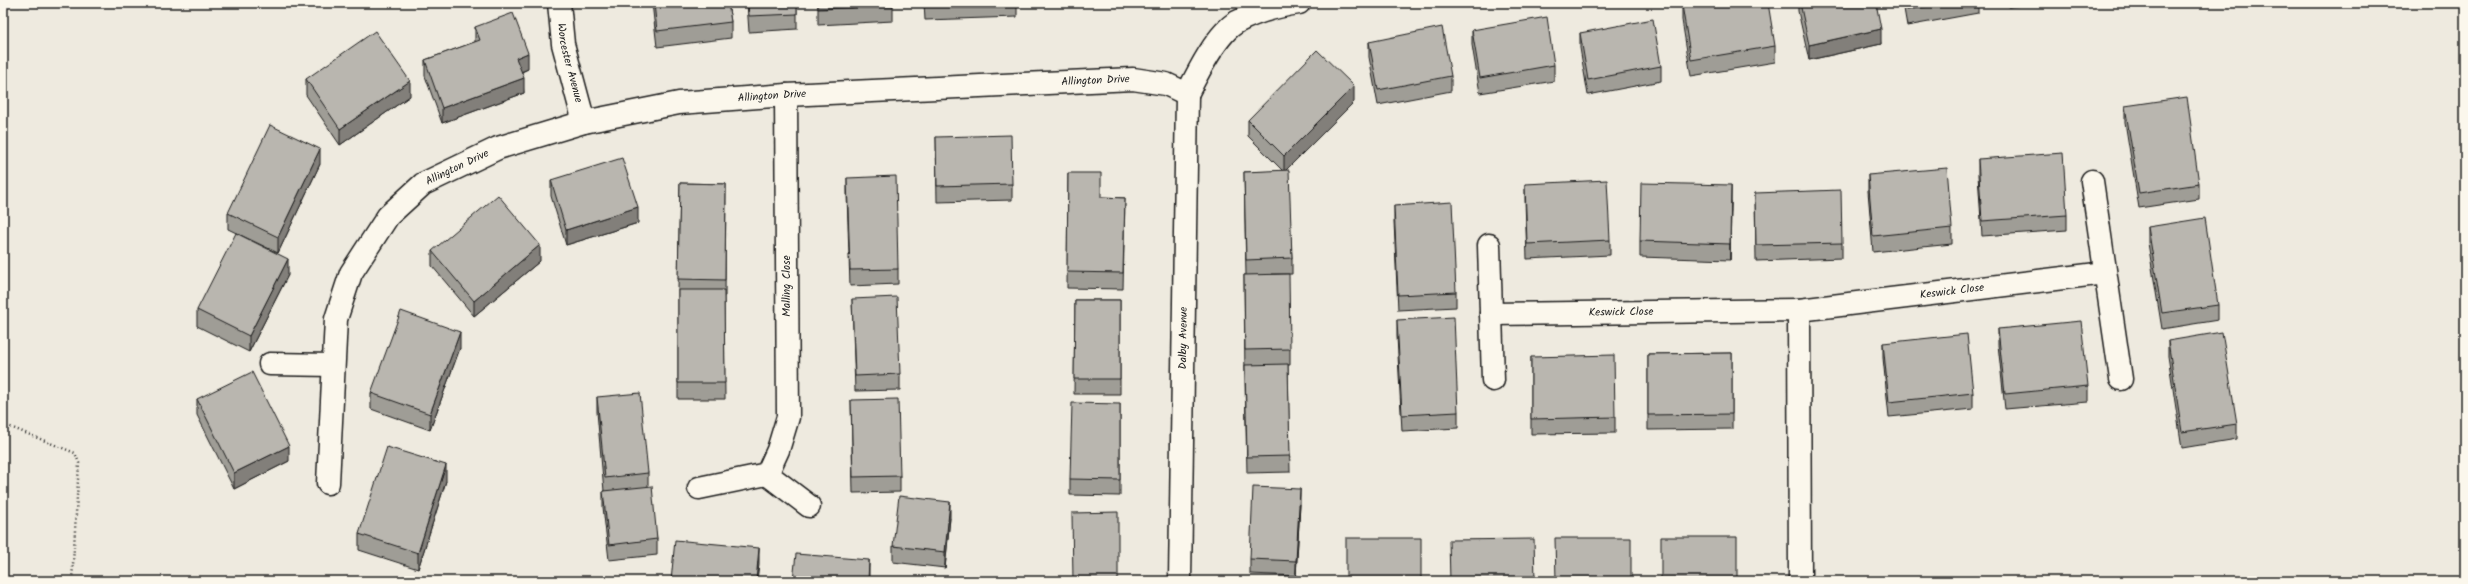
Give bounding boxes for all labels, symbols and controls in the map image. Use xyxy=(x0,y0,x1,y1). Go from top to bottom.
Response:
street label: Worcester Avenue xyxy=(552,22,587,105)
street label: Allington Drive xyxy=(1061,70,1130,91)
street label: Allington Drive xyxy=(737,85,806,108)
street label: Allington Drive xyxy=(423,145,492,190)
street label: Malling Close xyxy=(778,255,796,317)
street label: Keswick Close xyxy=(1919,279,1985,304)
street label: Keswick Close xyxy=(1589,303,1653,322)
street label: Dalby Avenue xyxy=(1174,306,1193,370)

